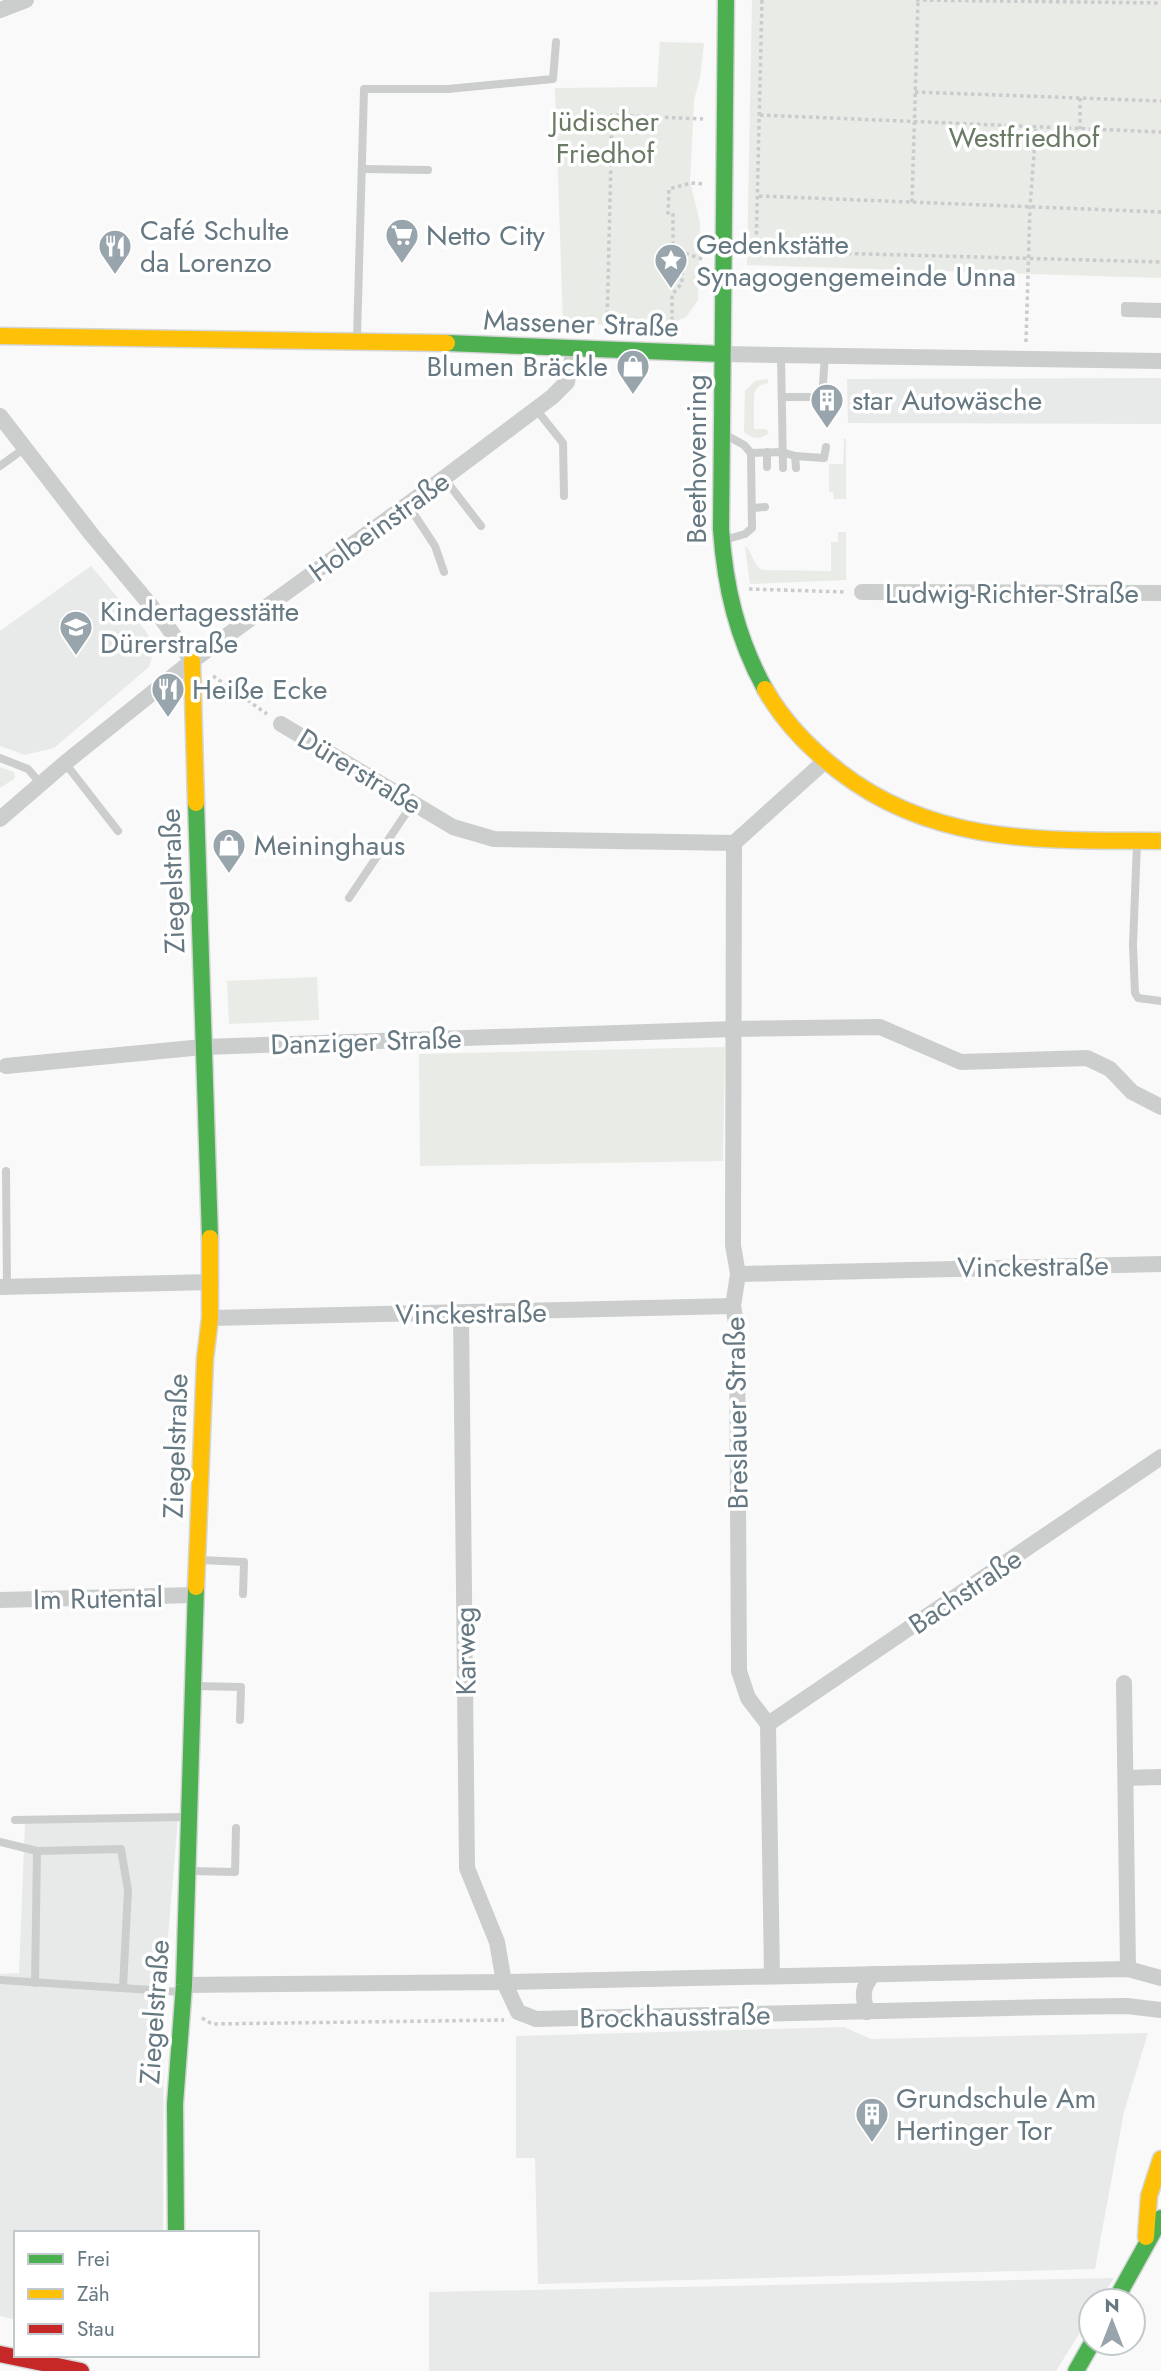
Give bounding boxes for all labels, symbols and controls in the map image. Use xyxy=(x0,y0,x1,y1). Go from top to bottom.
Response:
park label: Jüdischer Friedhof xyxy=(547,101,659,174)
park label: Westfriedhof xyxy=(948,117,1101,158)
place label: Café Schulte da Lorenzo xyxy=(140,210,289,283)
place label: Netto City xyxy=(426,215,545,256)
supermarket icon: Netto City xyxy=(383,216,421,265)
place label: Gedenkstätte Synagogengemeinde Unna xyxy=(696,224,1016,297)
restaurant icon: Café Schulte da Lorenzo xyxy=(96,227,134,276)
place icon: Gedenkstätte Synagogengemeinde Unna xyxy=(652,241,690,290)
street label: Massener Straße xyxy=(483,300,679,347)
place label: Blumen Bräckle xyxy=(427,346,608,387)
shop icon: Blumen Bräckle xyxy=(614,347,652,396)
street label: Beethovenring xyxy=(676,374,717,544)
place label: star Autowäsche xyxy=(852,380,1042,421)
building icon: star Autowäsche xyxy=(808,381,846,430)
street label: Holbeinstraße xyxy=(300,461,458,592)
street label: Ludwig-Richter-Straße xyxy=(885,573,1139,614)
place label: Kindertagesstätte Dürerstraße xyxy=(100,591,299,664)
school or university icon: Kindertagesstätte Dürerstraße xyxy=(57,608,95,657)
place label: Heiße Ecke xyxy=(192,669,327,710)
restaurant icon: Heiße Ecke xyxy=(149,670,187,719)
street label: Dürerstraße xyxy=(290,718,430,825)
street label: Ziegelstraße xyxy=(149,808,196,954)
place label: Meininghaus xyxy=(254,825,405,866)
shop icon: Meininghaus xyxy=(210,826,248,875)
street label: Danziger Straße xyxy=(270,1018,462,1065)
street label: Vinckestraße xyxy=(957,1245,1109,1288)
street label: Vinckestraße xyxy=(395,1292,547,1335)
street label: Breslauer Straße xyxy=(714,1316,759,1510)
street label: Ziegelstraße xyxy=(152,1373,199,1519)
street label: Bachstraße xyxy=(901,1538,1030,1644)
street label: Im Rutental xyxy=(33,1577,163,1620)
street label: Karweg xyxy=(444,1606,487,1696)
street label: Ziegelstraße xyxy=(129,1938,180,2086)
street label: Brockhausstraße xyxy=(579,1994,771,2039)
place label: Grundschule Am Hertinger Tor xyxy=(896,2078,1096,2151)
building icon: Grundschule Am Hertinger Tor xyxy=(853,2095,891,2144)
legend xyxy=(14,2231,259,2357)
text: Frei xyxy=(77,2244,110,2274)
text: Zäh xyxy=(77,2279,110,2309)
north arrow xyxy=(1077,2287,1147,2357)
text: N xyxy=(1104,2292,1120,2319)
text: Stau xyxy=(77,2314,115,2344)

